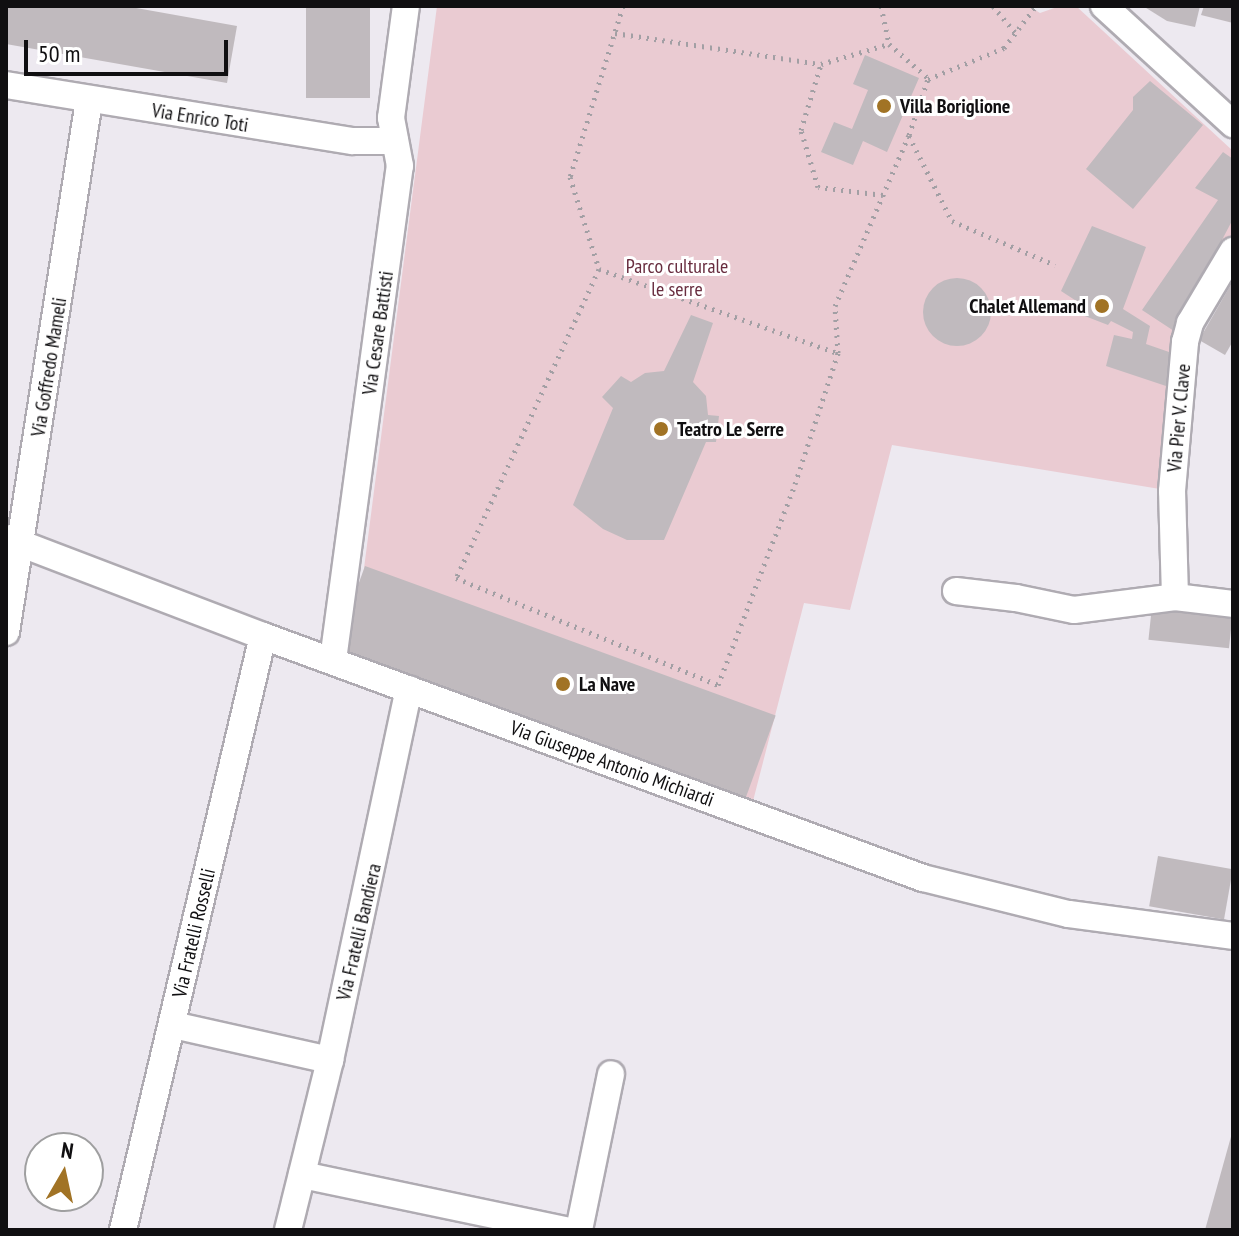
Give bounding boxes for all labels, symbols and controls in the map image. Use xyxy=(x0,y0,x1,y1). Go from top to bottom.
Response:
scale bar xyxy=(28,24,232,74)
text: 50 m xyxy=(38,38,80,69)
place label: Villa Boriglione xyxy=(900,94,1010,118)
marker: Villa Boriglione xyxy=(875,97,893,115)
street label: Via Enrico Toti xyxy=(150,98,250,138)
park label: Parco culturale le serre xyxy=(626,254,728,301)
street label: Via Cesare Battisti xyxy=(357,270,399,396)
place label: Chalet Allemand xyxy=(969,294,1086,318)
street label: Via Goffredo Mameli xyxy=(26,296,72,438)
marker: Chalet Allemand xyxy=(1093,297,1111,315)
street label: Via Pier V. Clave xyxy=(1162,362,1196,474)
place label: Teatro Le Serre xyxy=(677,417,784,441)
marker: Teatro Le Serre xyxy=(652,420,670,438)
place label: La Nave xyxy=(579,672,635,696)
marker: La Nave xyxy=(554,675,572,693)
street label: Via Giuseppe Antonio Michiardi xyxy=(507,716,717,812)
street label: Via Fratelli Bandiera xyxy=(332,861,386,1003)
street label: Via Fratelli Rosselli xyxy=(167,866,221,1000)
north arrow xyxy=(24,1132,104,1212)
text: N xyxy=(59,1136,75,1165)

